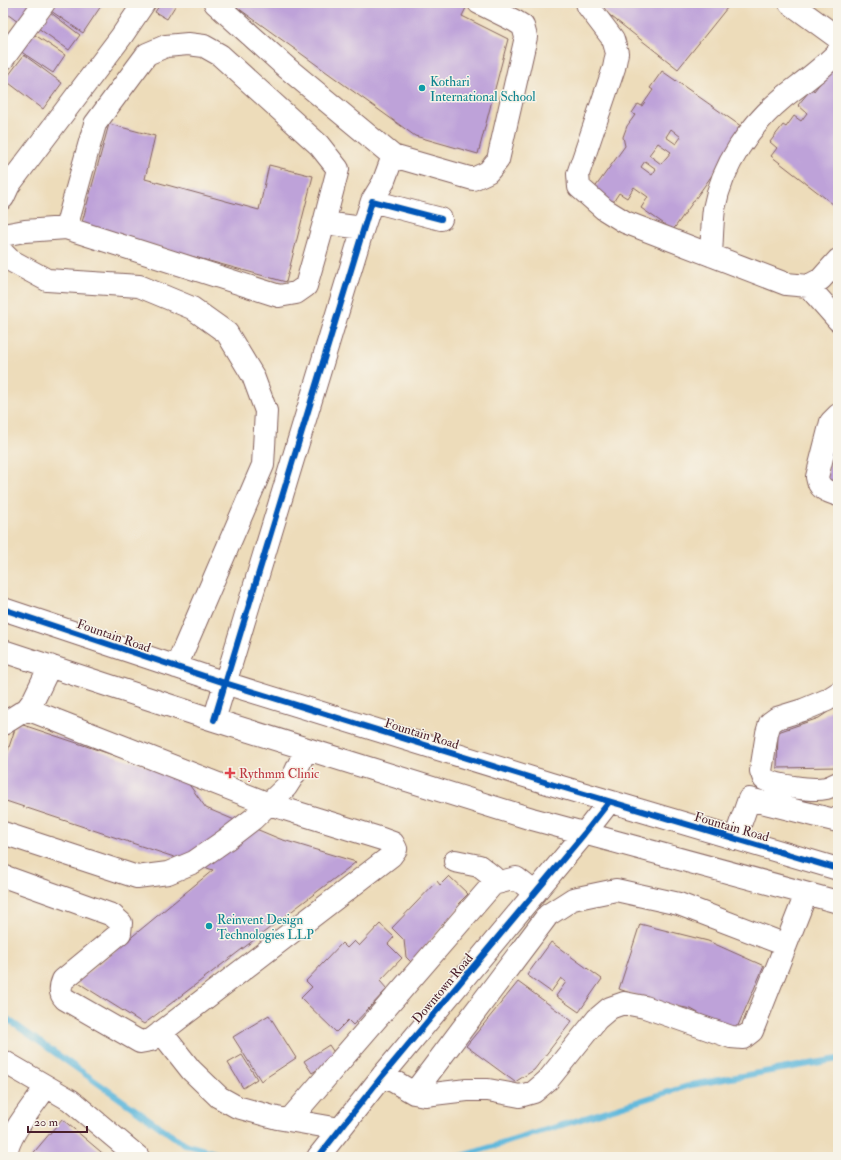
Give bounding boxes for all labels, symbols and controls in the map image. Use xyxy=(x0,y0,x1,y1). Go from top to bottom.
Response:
place label: Kothari International School xyxy=(430,74,536,105)
marker: Kothari International School xyxy=(417,83,427,93)
street label: Fountain Road xyxy=(75,616,153,656)
street label: Fountain Road xyxy=(383,715,461,753)
place label: Rythmm Clinic xyxy=(239,766,319,783)
marker: Rythmm Clinic xyxy=(224,767,236,779)
street label: Fountain Road xyxy=(692,809,772,845)
place label: Reinvent Design Technologies LLP xyxy=(217,912,314,943)
marker: Reinvent Design Technologies LLP xyxy=(204,921,214,931)
street label: Downtown Road xyxy=(409,950,477,1027)
scale bar xyxy=(28,1108,87,1134)
text: 20 m xyxy=(34,1115,59,1130)

